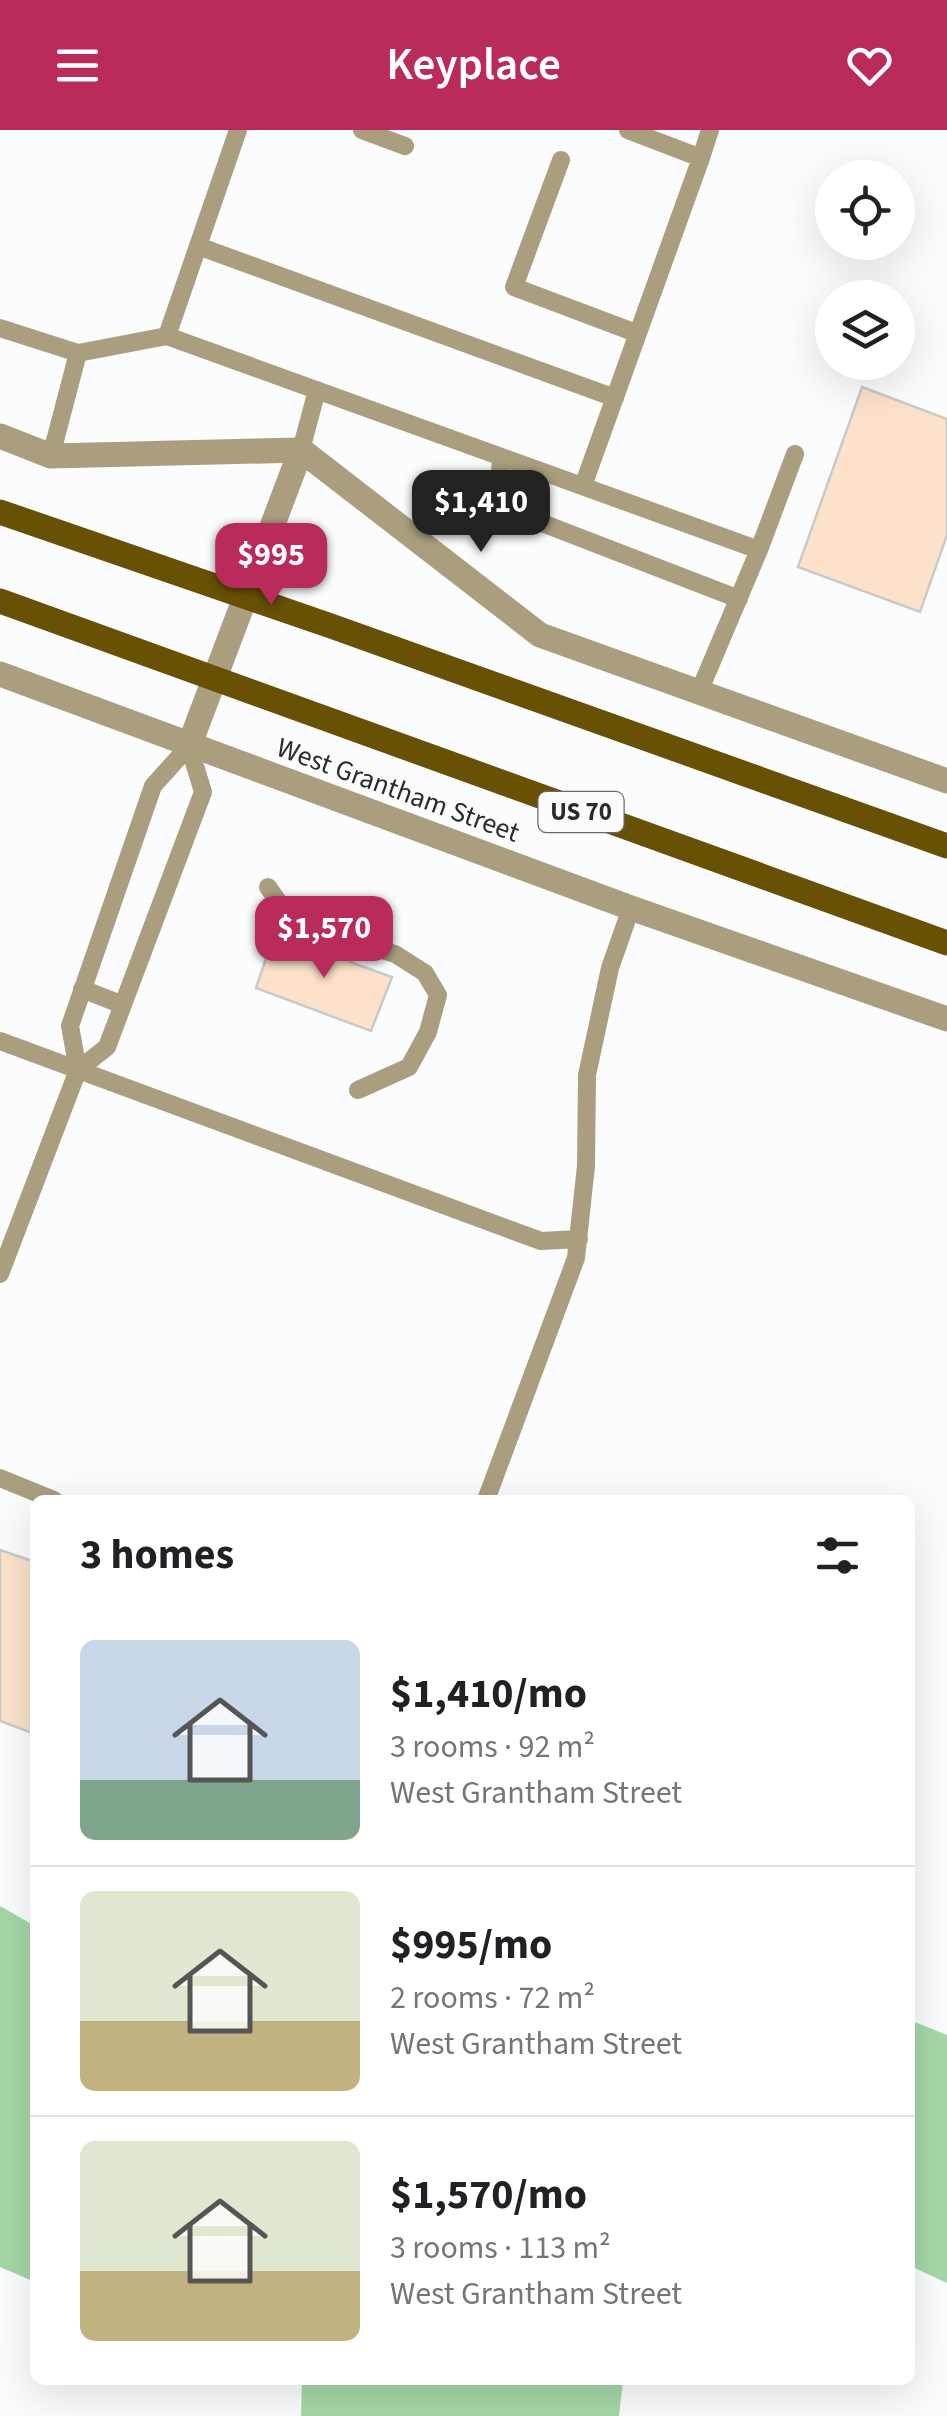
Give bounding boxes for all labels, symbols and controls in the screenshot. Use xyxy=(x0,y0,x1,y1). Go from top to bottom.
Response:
text: Keyplace xyxy=(386,33,561,97)
icon: menu xyxy=(50,38,105,93)
icon: heart xyxy=(842,38,897,93)
map controls xyxy=(815,160,915,380)
button: locate xyxy=(815,160,915,260)
button: layers xyxy=(815,280,915,380)
pin: $1,410 xyxy=(400,470,562,555)
text: $1,410 xyxy=(434,479,528,525)
pin: $995 xyxy=(212,523,330,608)
text: $995 xyxy=(237,532,305,578)
street label: West Grantham Street xyxy=(271,727,525,853)
road number: US 70 xyxy=(538,792,624,832)
pin: $1,570 xyxy=(243,896,405,981)
text: $1,570 xyxy=(277,905,371,951)
text: 3 homes xyxy=(80,1525,234,1585)
icon: filters xyxy=(810,1528,865,1583)
text: $1,410/mo xyxy=(390,1664,587,1724)
icon: home xyxy=(160,1680,280,1800)
text: 3 rooms · 92 m² xyxy=(390,1724,595,1770)
text: West Grantham Street xyxy=(390,1770,682,1816)
text: $995/mo xyxy=(390,1915,552,1975)
icon: home xyxy=(160,1931,280,2051)
text: 2 rooms · 72 m² xyxy=(390,1975,595,2021)
text: West Grantham Street xyxy=(390,2021,682,2067)
text: $1,570/mo xyxy=(390,2165,587,2225)
icon: home xyxy=(160,2181,280,2301)
text: 3 rooms · 113 m² xyxy=(390,2225,611,2271)
text: West Grantham Street xyxy=(390,2271,682,2317)

